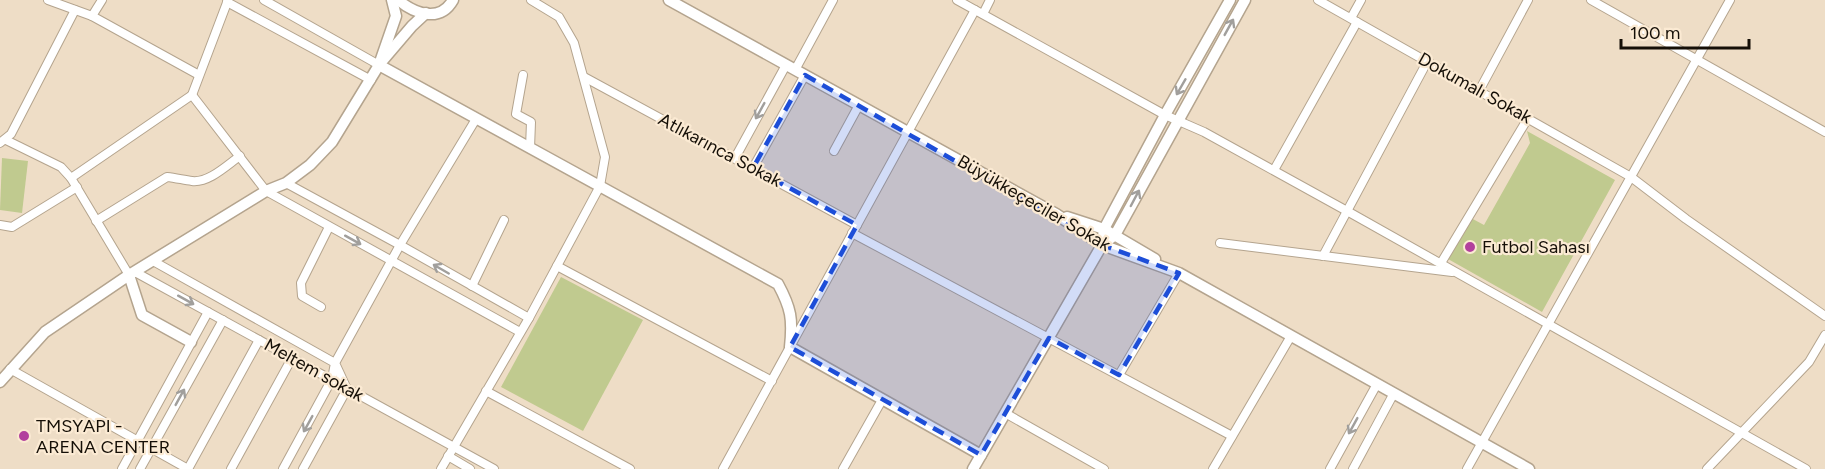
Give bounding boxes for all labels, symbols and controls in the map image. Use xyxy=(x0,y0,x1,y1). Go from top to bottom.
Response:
scale bar xyxy=(1621,12,1748,50)
one-way arrow xyxy=(1223,19,1235,36)
text: 100 m xyxy=(1630,22,1680,44)
street label: Dokumalı Sokak xyxy=(1414,48,1536,128)
one-way arrow xyxy=(1174,79,1186,96)
one-way arrow xyxy=(754,102,766,119)
street label: Atlıkarınca Sokak xyxy=(655,108,786,192)
street label: Büyükkeçeciler Sokak xyxy=(953,150,1115,256)
one-way arrow xyxy=(1129,190,1141,207)
one-way arrow xyxy=(344,234,361,246)
place label: Futbol Sahası xyxy=(1482,236,1590,258)
marker: Futbol Sahası xyxy=(1463,240,1477,254)
one-way arrow xyxy=(433,262,450,274)
one-way arrow xyxy=(177,295,195,306)
street label: Meltem sokak xyxy=(260,334,368,407)
one-way arrow xyxy=(174,389,186,406)
place label: TMSYAPI - ARENA CENTER xyxy=(36,415,170,458)
one-way arrow xyxy=(301,415,313,432)
one-way arrow xyxy=(1347,417,1358,435)
marker: TMSYAPI - ARENA CENTER xyxy=(17,429,31,443)

